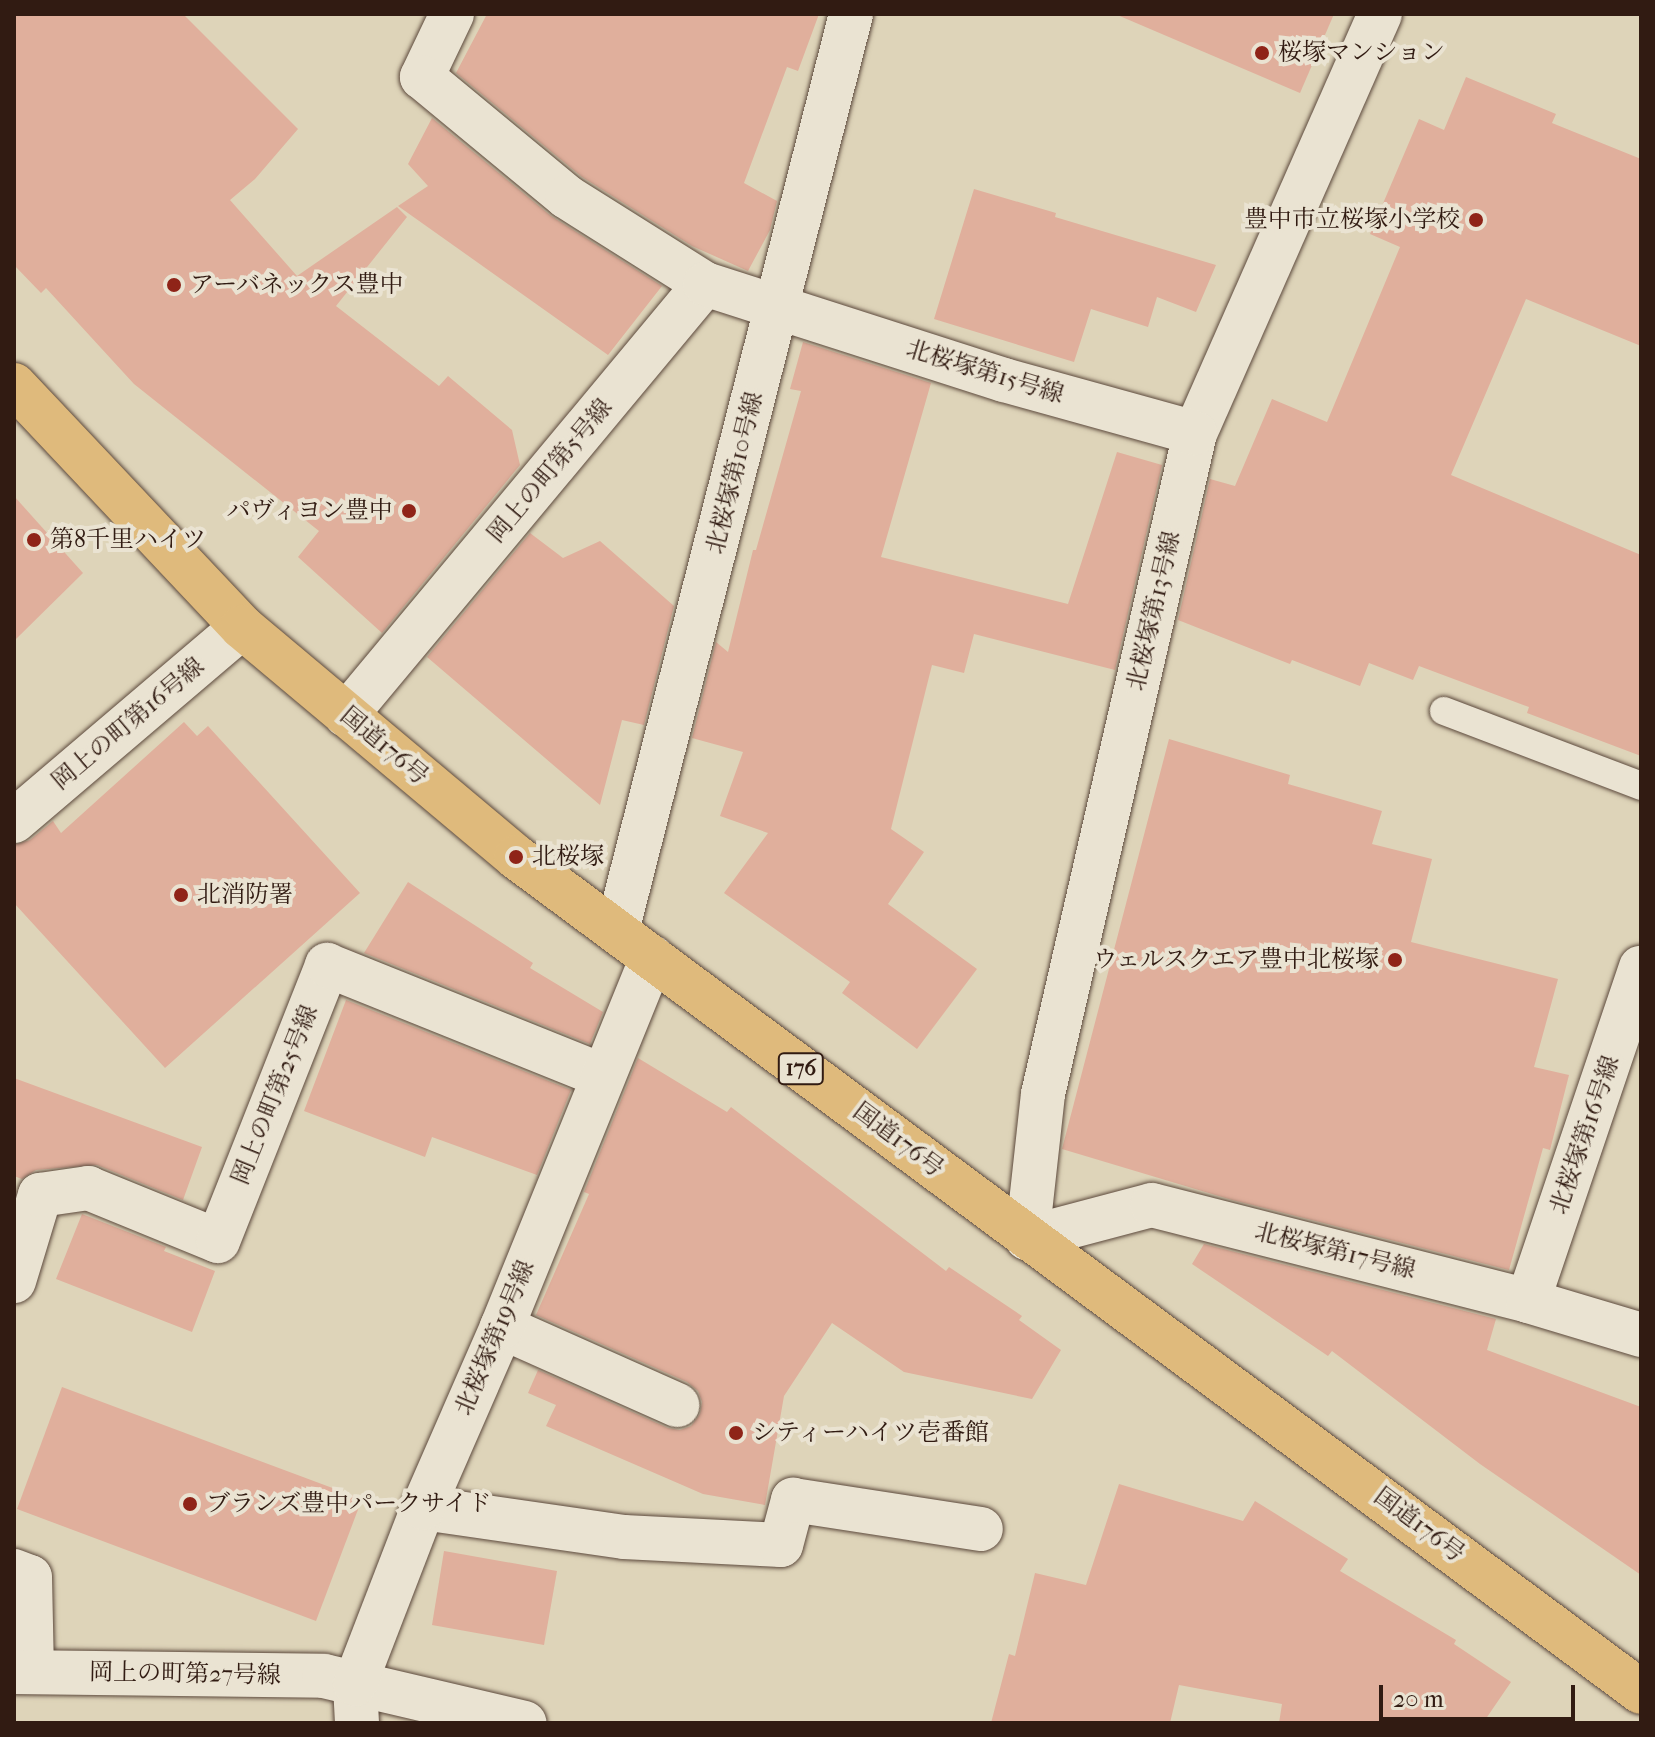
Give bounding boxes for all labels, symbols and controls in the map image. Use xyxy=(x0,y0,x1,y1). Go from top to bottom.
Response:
place label: 桜塚マンション xyxy=(1278,39,1446,67)
marker: 桜塚マンション xyxy=(1253,44,1271,62)
place label: 豊中市立桜塚小学校 xyxy=(1244,206,1460,234)
marker: 豊中市立桜塚小学校 xyxy=(1467,211,1485,229)
place label: アーバネックス豊中 xyxy=(190,271,405,299)
marker: アーバネックス豊中 xyxy=(165,276,183,294)
street label: 北桜塚第15号線 xyxy=(903,334,1067,410)
street label: 北桜塚第10号線 xyxy=(701,389,769,557)
street label: 岡上の町第5号線 xyxy=(482,393,618,549)
place label: パヴィヨン豊中 xyxy=(225,497,393,525)
marker: パヴィヨン豊中 xyxy=(400,502,418,520)
place label: 第8千里ハイツ xyxy=(50,526,206,554)
street label: 北桜塚第13号線 xyxy=(1122,529,1186,693)
marker: 第8千里ハイツ xyxy=(25,531,43,549)
street label: 岡上の町第16号線 xyxy=(46,652,210,796)
street label: 国道176号 xyxy=(334,701,434,791)
place label: 北桜塚 xyxy=(532,843,604,871)
marker: 北桜塚 xyxy=(507,848,525,866)
place label: 北消防署 xyxy=(197,881,293,909)
marker: 北消防署 xyxy=(172,886,190,904)
place label: ウェルスクエア豊中北桜塚 xyxy=(1091,946,1379,974)
marker: ウェルスクエア豊中北桜塚 xyxy=(1386,951,1404,969)
street label: 岡上の町第25号線 xyxy=(226,1001,324,1189)
road number: 176 xyxy=(777,1051,825,1087)
street label: 北桜塚第16号線 xyxy=(1544,1052,1626,1218)
street label: 国道176号 xyxy=(847,1097,949,1183)
street label: 北桜塚第17号線 xyxy=(1252,1217,1418,1285)
street label: 北桜塚第19号線 xyxy=(449,1256,541,1420)
place label: シティーハイツ壱番館 xyxy=(752,1419,992,1447)
marker: シティーハイツ壱番館 xyxy=(727,1424,745,1442)
street label: 国道176号 xyxy=(1368,1482,1470,1568)
place label: ブランズ豊中パークサイド xyxy=(206,1490,494,1518)
marker: ブランズ豊中パークサイド xyxy=(181,1495,199,1513)
street label: 岡上の町第27号線 xyxy=(89,1658,281,1690)
scale bar xyxy=(1383,1669,1579,1719)
text: 20 m xyxy=(1393,1685,1444,1713)

